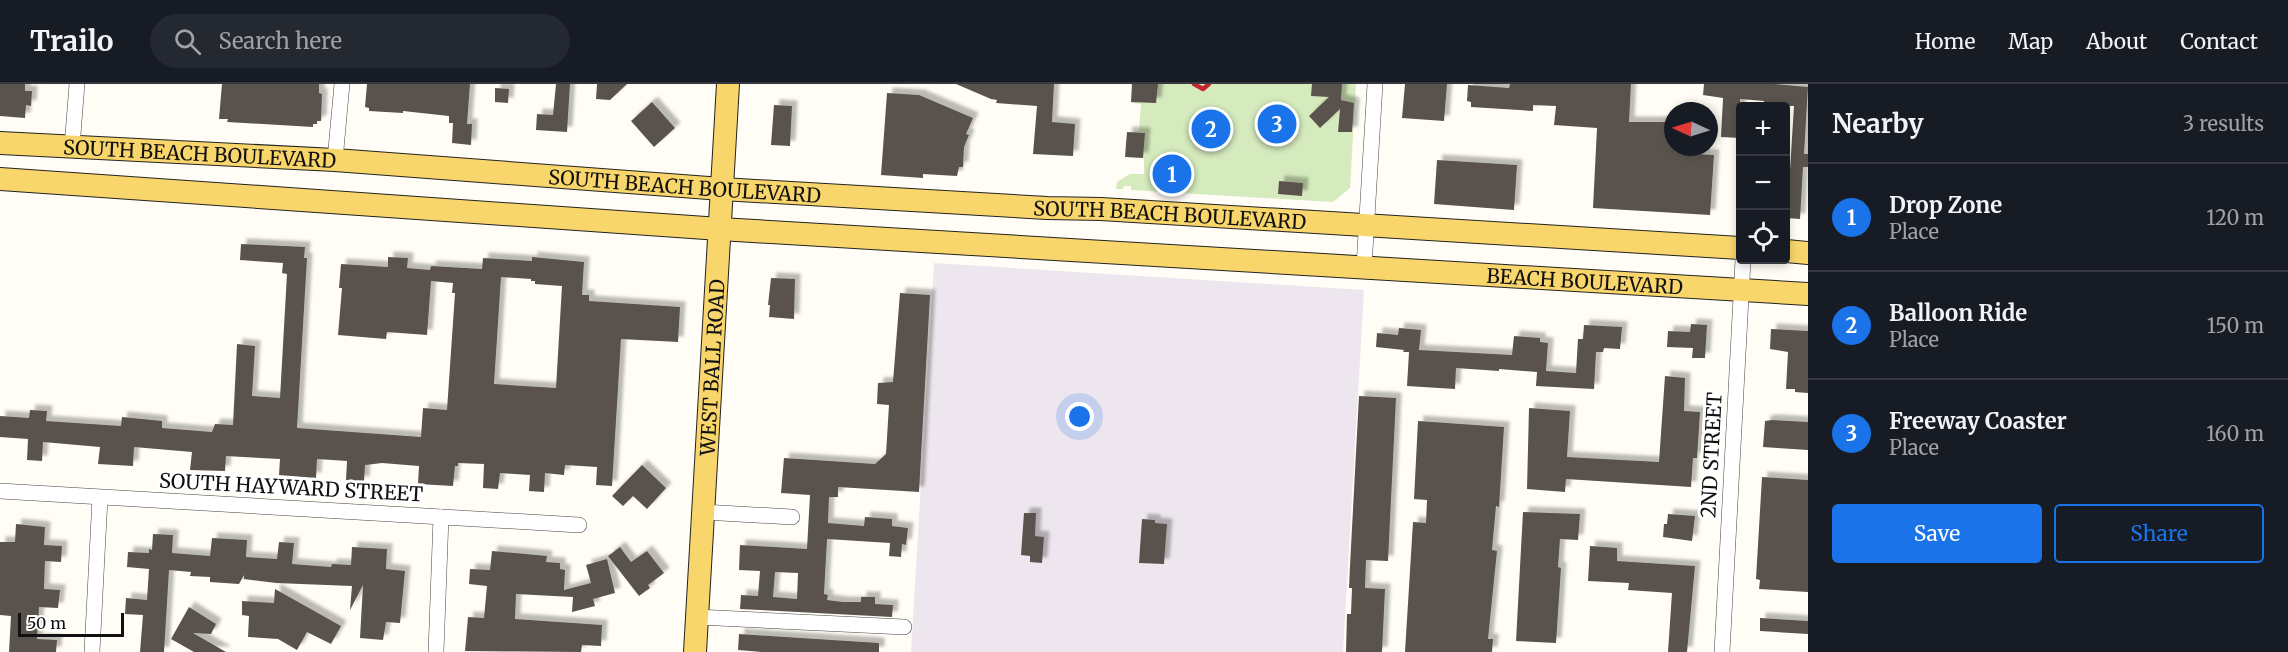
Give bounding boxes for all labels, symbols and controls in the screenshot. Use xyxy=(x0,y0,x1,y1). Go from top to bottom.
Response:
search box xyxy=(150,14,570,68)
text: Trailo xyxy=(30,23,114,59)
icon: search xyxy=(171,25,204,58)
text: Search here xyxy=(219,27,342,55)
text: Home xyxy=(1915,28,1975,55)
text: Map xyxy=(2008,28,2053,55)
text: About xyxy=(2086,28,2147,55)
text: Contact xyxy=(2180,28,2258,55)
pin: 3 xyxy=(1258,102,1296,147)
north arrow xyxy=(1664,102,1718,156)
map controls xyxy=(1736,102,1790,264)
button: + xyxy=(1736,102,1790,156)
pin: 2 xyxy=(1192,106,1230,152)
text: Nearby xyxy=(1832,107,1924,140)
text: 3 results xyxy=(2183,111,2264,136)
street label: SOUTH BEACH BOULEVARD xyxy=(63,134,337,173)
pin: 1 xyxy=(1152,152,1192,196)
button: − xyxy=(1736,156,1790,210)
street label: SOUTH BEACH BOULEVARD xyxy=(547,164,822,207)
text: Drop Zone xyxy=(1889,191,2002,219)
street label: SOUTH BEACH BOULEVARD xyxy=(1033,195,1307,234)
text: 1 xyxy=(1847,205,1856,230)
text: 120 m xyxy=(2206,205,2264,230)
button: locate xyxy=(1736,210,1790,264)
text: Place xyxy=(1889,219,1939,244)
street label: BEACH BOULEVARD xyxy=(1486,262,1684,299)
street label: WEST BALL ROAD xyxy=(694,278,729,458)
text: Balloon Ride xyxy=(1889,299,2027,327)
text: 2 xyxy=(1846,313,1857,338)
text: 150 m xyxy=(2207,313,2264,338)
text: Place xyxy=(1889,327,1939,352)
street label: 2ND STREET xyxy=(1695,391,1727,518)
your location xyxy=(1065,402,1094,431)
text: Freeway Coaster xyxy=(1889,407,2067,435)
text: 3 xyxy=(1846,421,1857,446)
text: 160 m xyxy=(2206,421,2264,446)
text: Place xyxy=(1889,435,1939,460)
street label: SOUTH HAYWARD STREET xyxy=(158,468,424,506)
button: Save xyxy=(1832,504,2042,563)
button: Share xyxy=(2054,504,2264,563)
scale bar xyxy=(18,610,124,638)
text: 50 m xyxy=(27,613,66,633)

